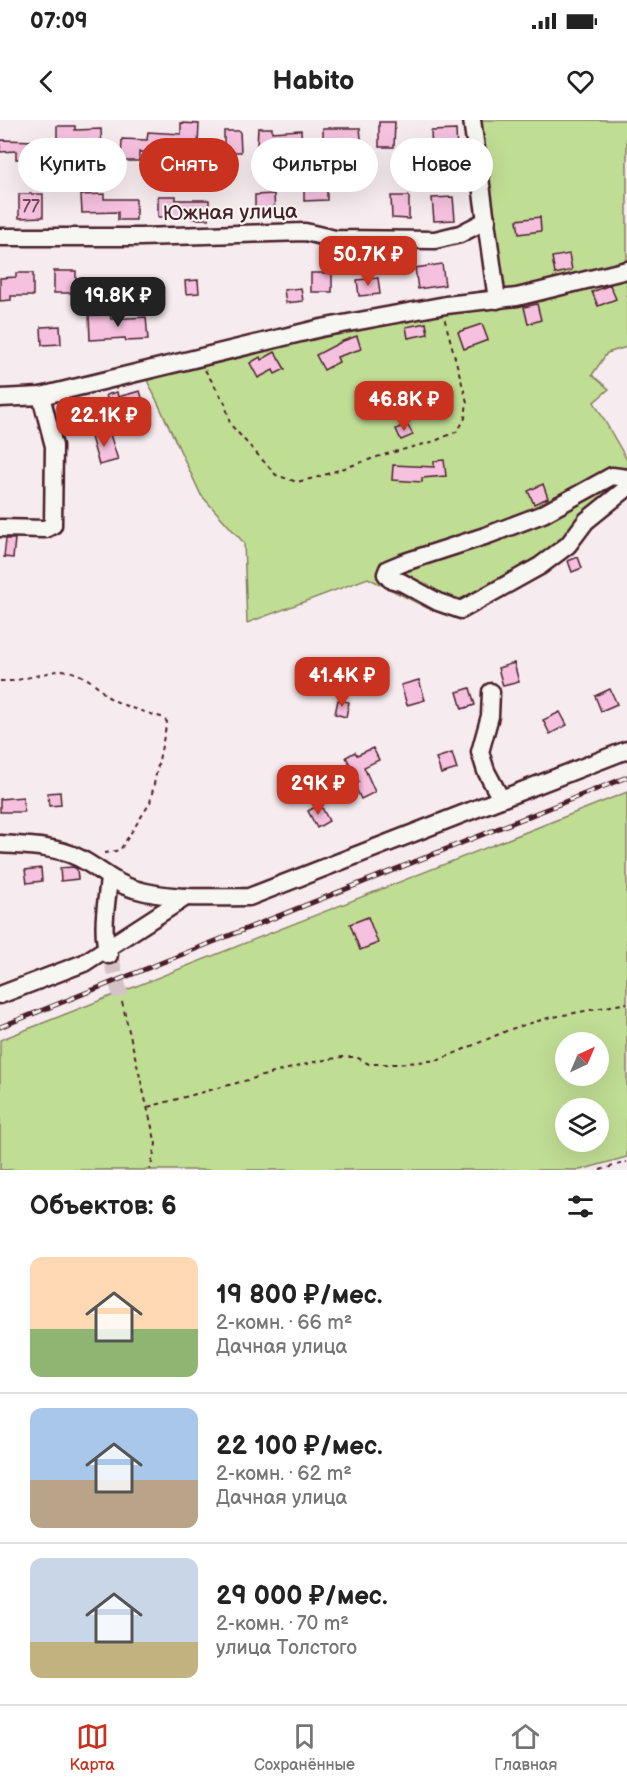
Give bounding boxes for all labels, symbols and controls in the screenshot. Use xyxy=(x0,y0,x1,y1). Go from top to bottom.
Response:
text: 07:09 xyxy=(30,8,88,35)
icon: back xyxy=(30,65,63,98)
text: Habito xyxy=(273,65,354,97)
icon: heart xyxy=(564,65,597,98)
chip: Купить xyxy=(18,138,127,192)
chip: Снять xyxy=(139,138,239,192)
chip: Фильтры xyxy=(251,138,378,192)
chip: Новое xyxy=(390,138,493,192)
house number: 77 xyxy=(22,196,40,217)
street label: Южная улица xyxy=(162,199,298,226)
pin: 50.7K ₽ xyxy=(313,236,423,287)
text: 50.7K ₽ xyxy=(333,243,403,267)
pin: 19.8K ₽ xyxy=(63,277,173,328)
text: 19.8K ₽ xyxy=(84,284,152,308)
pin: 46.8K ₽ xyxy=(349,381,459,432)
text: 46.8K ₽ xyxy=(369,388,439,412)
pin: 22.1K ₽ xyxy=(49,397,159,448)
text: 22.1K ₽ xyxy=(70,404,138,428)
pin: 41.4K ₽ xyxy=(287,657,397,708)
text: 41.4K ₽ xyxy=(309,664,375,688)
pin: 29K ₽ xyxy=(276,765,360,816)
text: 29K ₽ xyxy=(291,772,345,796)
north arrow xyxy=(555,1032,609,1086)
map controls xyxy=(555,1032,609,1152)
button: layers xyxy=(555,1098,609,1152)
icon: filters xyxy=(564,1190,597,1223)
text: Объектов: 6 xyxy=(30,1191,177,1222)
text: 19 800 ₽/мес. xyxy=(216,1280,383,1311)
icon: home xyxy=(78,1281,150,1353)
text: 2-комн. · 66 m² xyxy=(216,1311,352,1335)
text: Дачная улица xyxy=(216,1335,347,1359)
text: 22 100 ₽/мес. xyxy=(216,1431,383,1462)
icon: home xyxy=(78,1432,150,1504)
text: 2-комн. · 62 m² xyxy=(216,1462,352,1486)
text: Дачная улица xyxy=(216,1486,347,1510)
text: 29 000 ₽/мес. xyxy=(216,1581,388,1612)
icon: home xyxy=(78,1582,150,1654)
text: 2-комн. · 70 m² xyxy=(216,1612,349,1636)
text: улица Толстого xyxy=(216,1636,357,1660)
tab: Карта xyxy=(70,1720,115,1775)
tab: Сохранённые xyxy=(254,1720,355,1775)
tab: Главная xyxy=(494,1720,557,1775)

